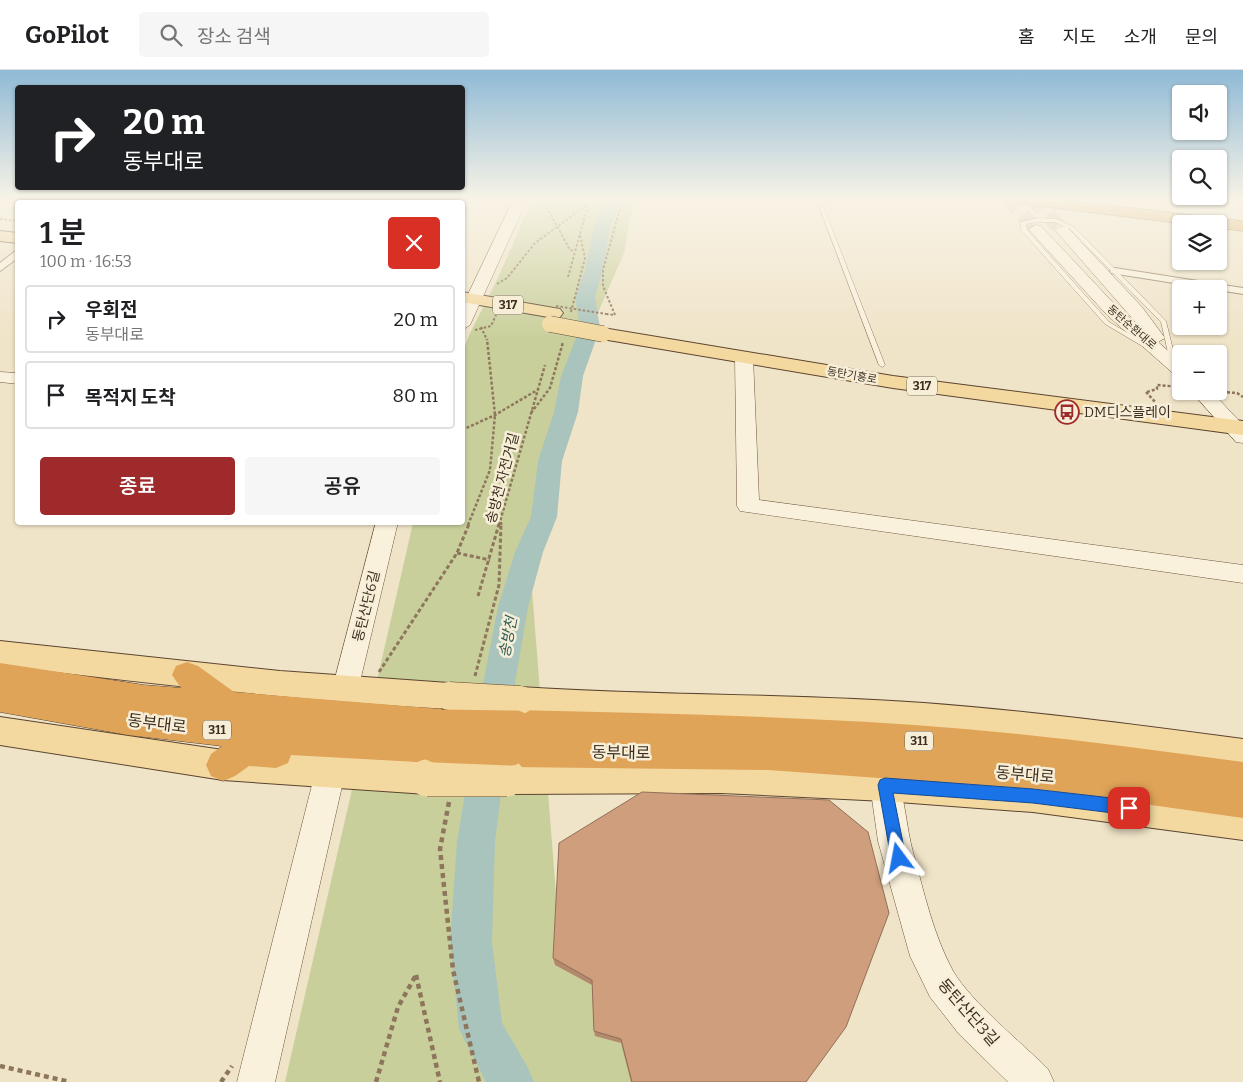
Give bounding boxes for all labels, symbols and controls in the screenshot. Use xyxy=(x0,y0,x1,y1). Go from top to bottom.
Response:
search box xyxy=(139,12,489,57)
text: GoPilot xyxy=(25,21,109,49)
icon: search xyxy=(157,21,185,49)
text: 장소 검색 xyxy=(197,25,271,48)
text: 홈 xyxy=(1018,26,1035,48)
text: 지도 xyxy=(1063,26,1096,48)
text: 소개 xyxy=(1124,26,1157,48)
text: 문의 xyxy=(1185,26,1218,48)
map controls xyxy=(1172,85,1227,400)
button: sound xyxy=(1172,85,1227,140)
text: 20 m xyxy=(123,101,205,143)
icon: right xyxy=(40,105,105,170)
text: 동부대로 xyxy=(123,148,204,175)
button: search xyxy=(1172,150,1227,205)
text: 1 분 xyxy=(40,215,86,251)
button: layers xyxy=(1172,215,1227,270)
button: close xyxy=(388,217,440,269)
text: 100 m · 16:53 xyxy=(40,252,132,271)
button: + xyxy=(1172,280,1227,335)
road number: 317 xyxy=(493,296,523,314)
text: 우회전 xyxy=(85,298,137,321)
street label: 동탄순환대로 xyxy=(1104,303,1159,352)
icon: right xyxy=(42,305,70,333)
text: 20 m xyxy=(394,308,438,331)
text: 동부대로 xyxy=(85,325,144,344)
button: − xyxy=(1172,345,1227,400)
street label: 동탄기흥로 xyxy=(826,365,878,386)
road number: 317 xyxy=(907,376,937,396)
icon: arrive xyxy=(42,381,70,409)
text: 80 m xyxy=(392,384,438,407)
text: 목적지 도착 xyxy=(85,386,176,409)
bus stop icon: DM디스플레이 xyxy=(1054,399,1080,425)
place label: DM디스플레이 xyxy=(1084,404,1171,421)
street label: 송방천 자전거길 xyxy=(482,431,523,525)
button: 종료 xyxy=(40,457,235,515)
button: 공유 xyxy=(245,457,440,515)
street label: 동탄산단6길 xyxy=(349,569,384,643)
water label: 송방천 xyxy=(495,613,521,659)
street label: 동부대로 xyxy=(127,710,188,737)
road number: 311 xyxy=(203,720,231,740)
road number: 311 xyxy=(905,731,933,750)
street label: 동부대로 xyxy=(591,742,651,763)
street label: 동부대로 xyxy=(995,762,1055,787)
pin xyxy=(1108,787,1150,829)
icon: arrive xyxy=(1115,794,1143,822)
position arrow xyxy=(872,831,924,883)
street label: 동탄산단3길 xyxy=(934,975,1003,1050)

